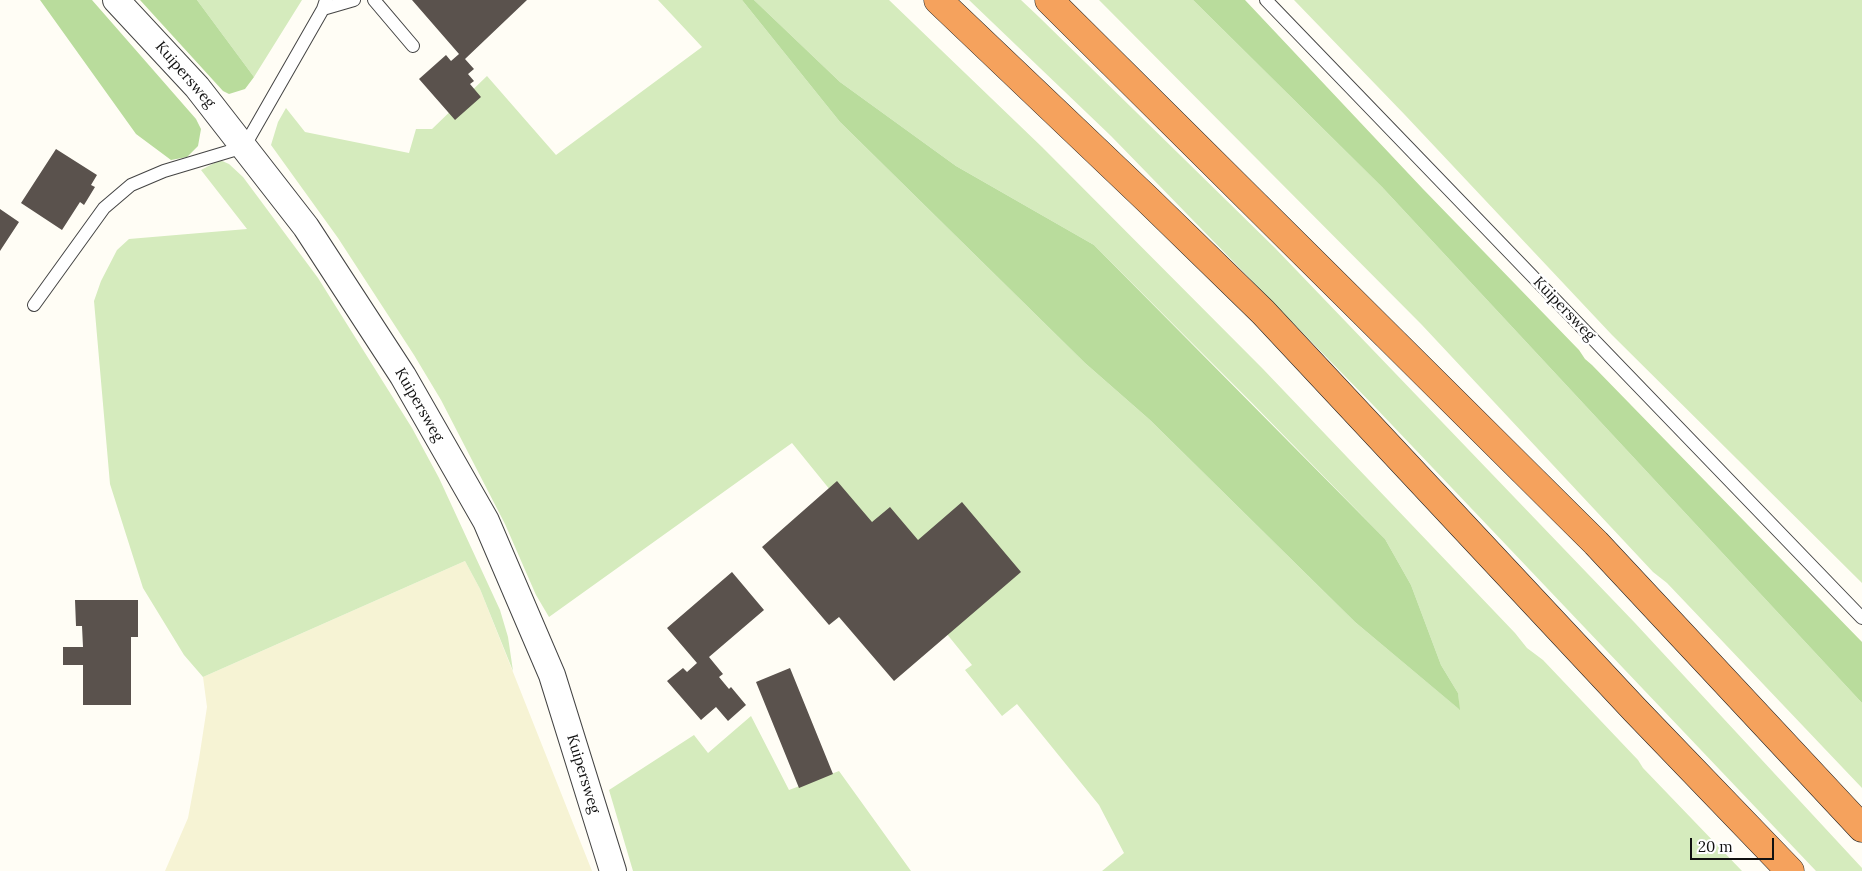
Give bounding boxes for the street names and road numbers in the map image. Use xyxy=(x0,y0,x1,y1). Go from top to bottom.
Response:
street label: Kuipersweg xyxy=(151,38,219,112)
street label: Kuipersweg xyxy=(1529,273,1599,345)
street label: Kuipersweg xyxy=(391,365,447,445)
street label: Kuipersweg xyxy=(562,732,604,816)

